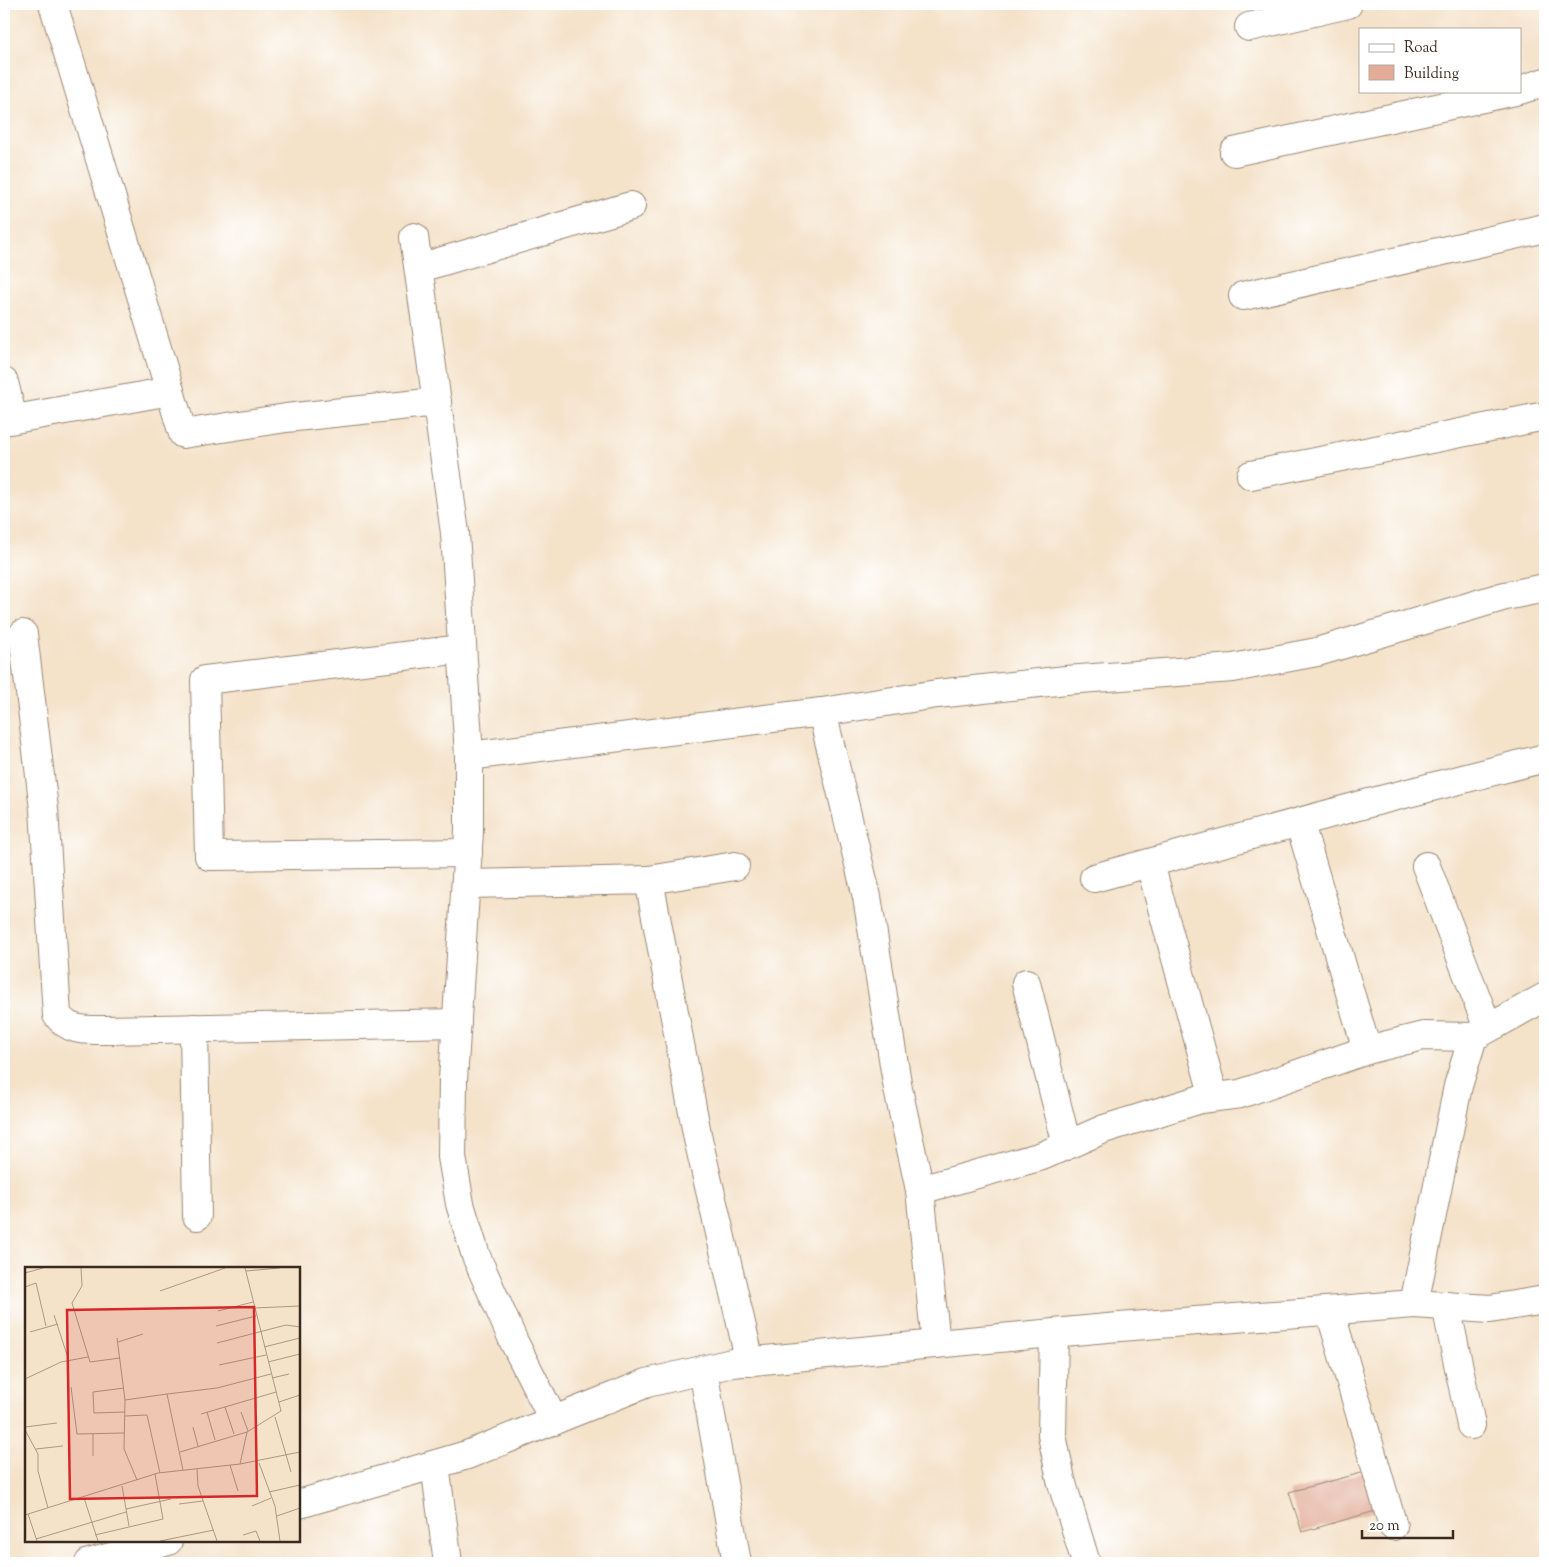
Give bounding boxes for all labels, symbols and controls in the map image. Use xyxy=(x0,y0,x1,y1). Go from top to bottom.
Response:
legend xyxy=(1359,28,1522,92)
text: Road xyxy=(1404,38,1438,59)
text: Building xyxy=(1404,64,1459,85)
inset map xyxy=(25,1267,300,1542)
scale bar xyxy=(1362,1507,1453,1539)
text: 20 m xyxy=(1369,1516,1400,1537)

